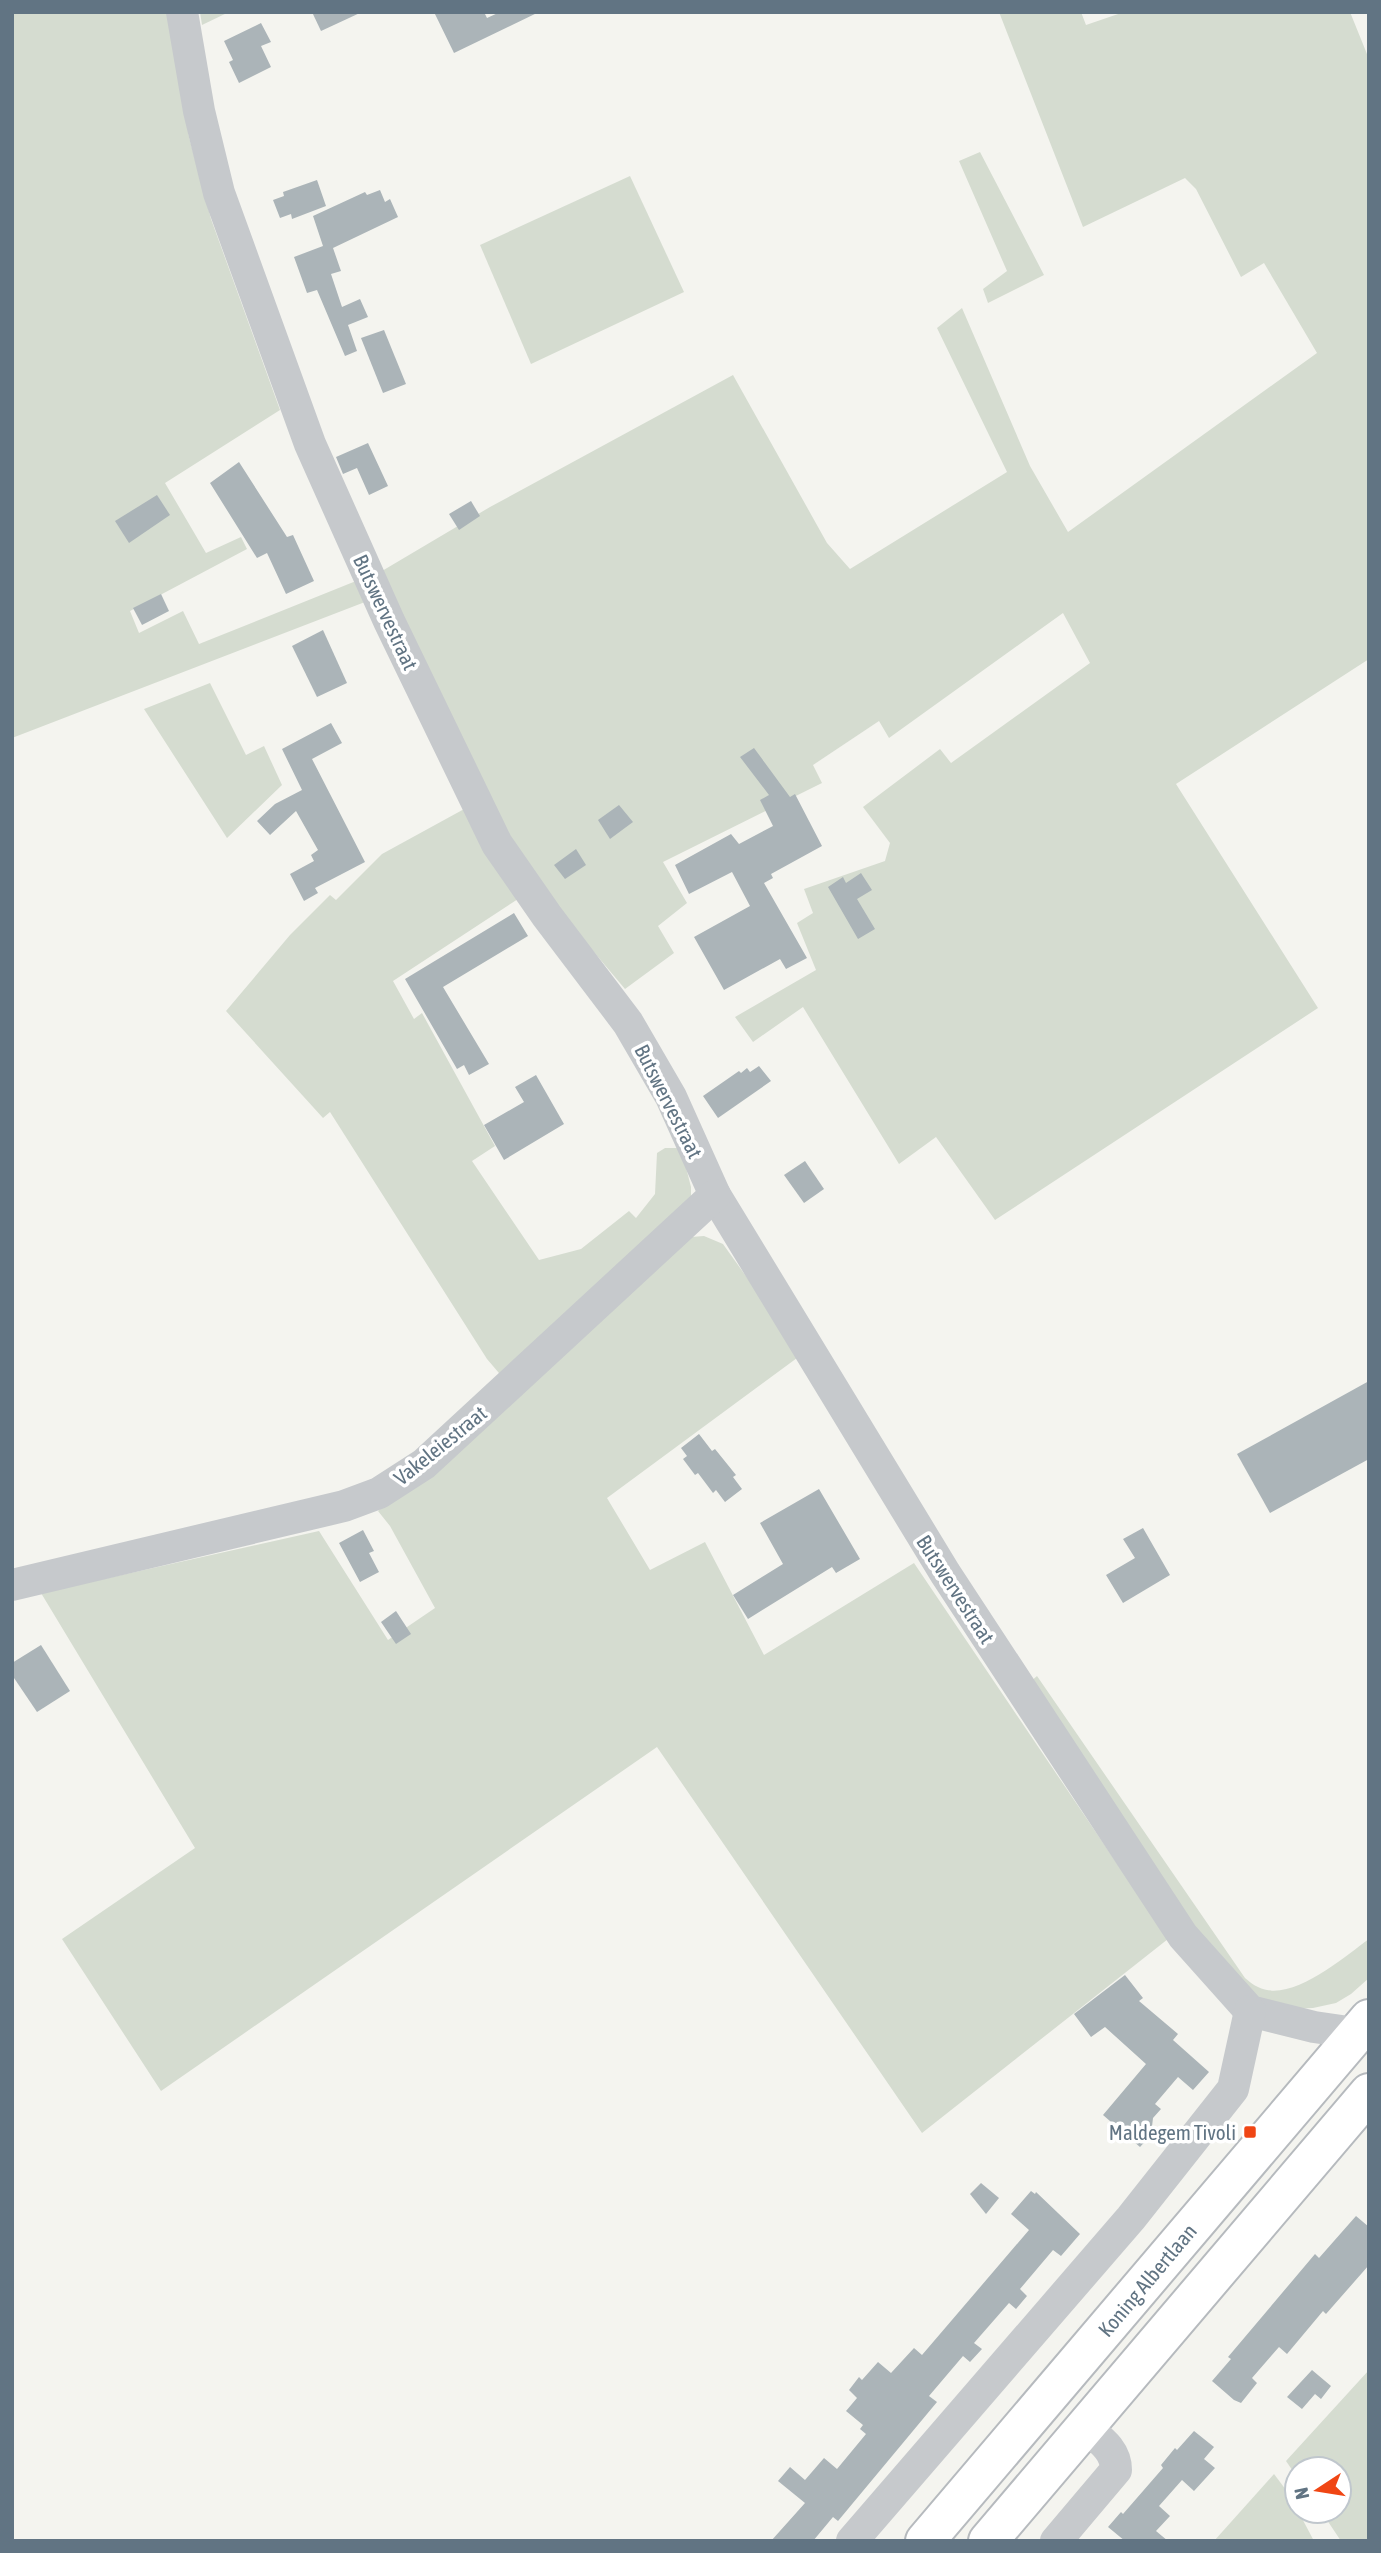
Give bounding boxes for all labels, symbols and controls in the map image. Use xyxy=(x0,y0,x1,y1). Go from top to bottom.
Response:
street label: Butswervestraat xyxy=(349,551,423,673)
street label: Butswervestraat xyxy=(630,1040,708,1162)
street label: Vakeleiestraat xyxy=(389,1400,491,1490)
street label: Butswervestraat xyxy=(912,1530,1000,1648)
place label: Maldegem Tivoli xyxy=(1109,2120,1236,2144)
marker: Maldegem Tivoli xyxy=(1242,2124,1258,2140)
street label: Koning Albertlaan xyxy=(1093,2219,1201,2341)
north arrow xyxy=(1283,2455,1353,2525)
text: N xyxy=(1289,2486,1313,2501)

